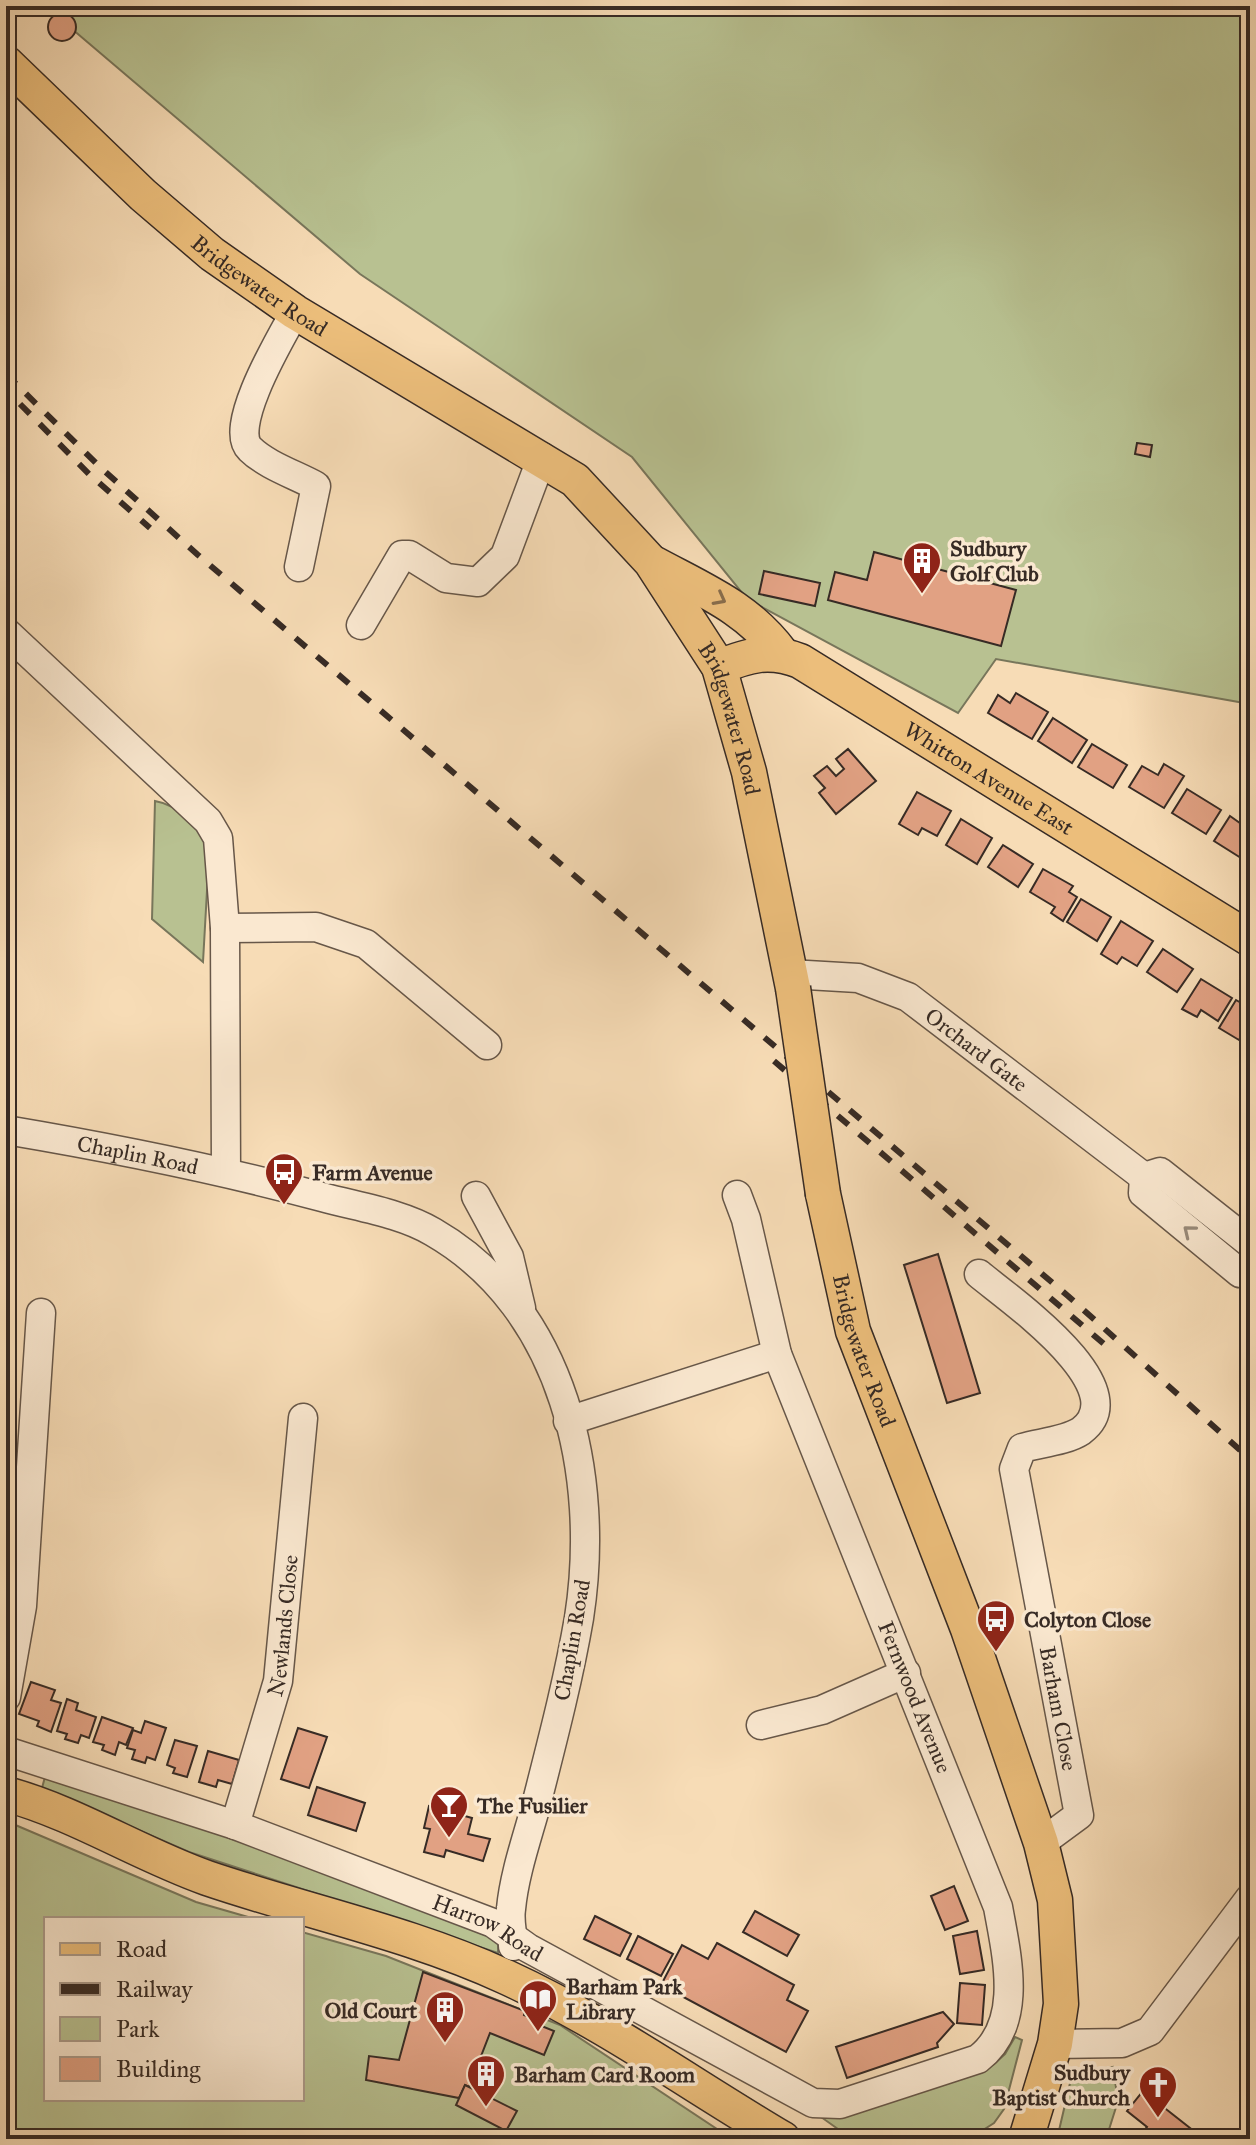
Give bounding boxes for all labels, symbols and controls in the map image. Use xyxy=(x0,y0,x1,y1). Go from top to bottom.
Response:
street label: Bridgewater Road xyxy=(186,229,332,342)
place label: Sudbury Golf Club xyxy=(950,535,1039,587)
building icon: Sudbury Golf Club xyxy=(901,540,943,595)
one-way arrow xyxy=(711,590,726,605)
street label: Bridgewater Road xyxy=(693,637,767,797)
street label: Whitton Avenue East xyxy=(899,715,1079,841)
street label: Orchard Gate xyxy=(920,1002,1033,1097)
street label: Chaplin Road xyxy=(75,1129,201,1180)
bus stop icon: Farm Avenue xyxy=(263,1151,305,1206)
place label: Farm Avenue xyxy=(312,1159,433,1186)
one-way arrow xyxy=(1184,1226,1198,1241)
street label: Bridgewater Road xyxy=(827,1271,902,1431)
street label: Newlands Close xyxy=(261,1554,303,1700)
street label: Chaplin Road xyxy=(548,1577,596,1703)
bus stop icon: Colyton Close xyxy=(975,1598,1017,1653)
place label: Colyton Close xyxy=(1024,1606,1151,1633)
street label: Fernwood Avenue xyxy=(872,1617,958,1777)
street label: Barham Close xyxy=(1034,1644,1084,1773)
bar icon: The Fusilier xyxy=(428,1784,470,1839)
place label: The Fusilier xyxy=(476,1792,588,1819)
street label: Harrow Road xyxy=(429,1888,548,1967)
legend xyxy=(44,1917,304,2101)
text: Road xyxy=(116,1934,167,1964)
place label: Barham Park Library xyxy=(566,1973,683,2025)
text: Railway xyxy=(116,1974,193,2004)
library icon: Barham Park Library xyxy=(517,1978,559,2033)
building icon: Old Court xyxy=(424,1989,466,2044)
place label: Old Court xyxy=(325,1997,417,2024)
text: Park xyxy=(116,2014,160,2044)
building icon: Barham Card Room xyxy=(465,2053,507,2108)
text: Building xyxy=(116,2054,201,2084)
place label: Sudbury Baptist Church xyxy=(992,2059,1132,2111)
place label: Barham Card Room xyxy=(514,2061,696,2088)
church icon: Sudbury Baptist Church xyxy=(1137,2064,1179,2119)

